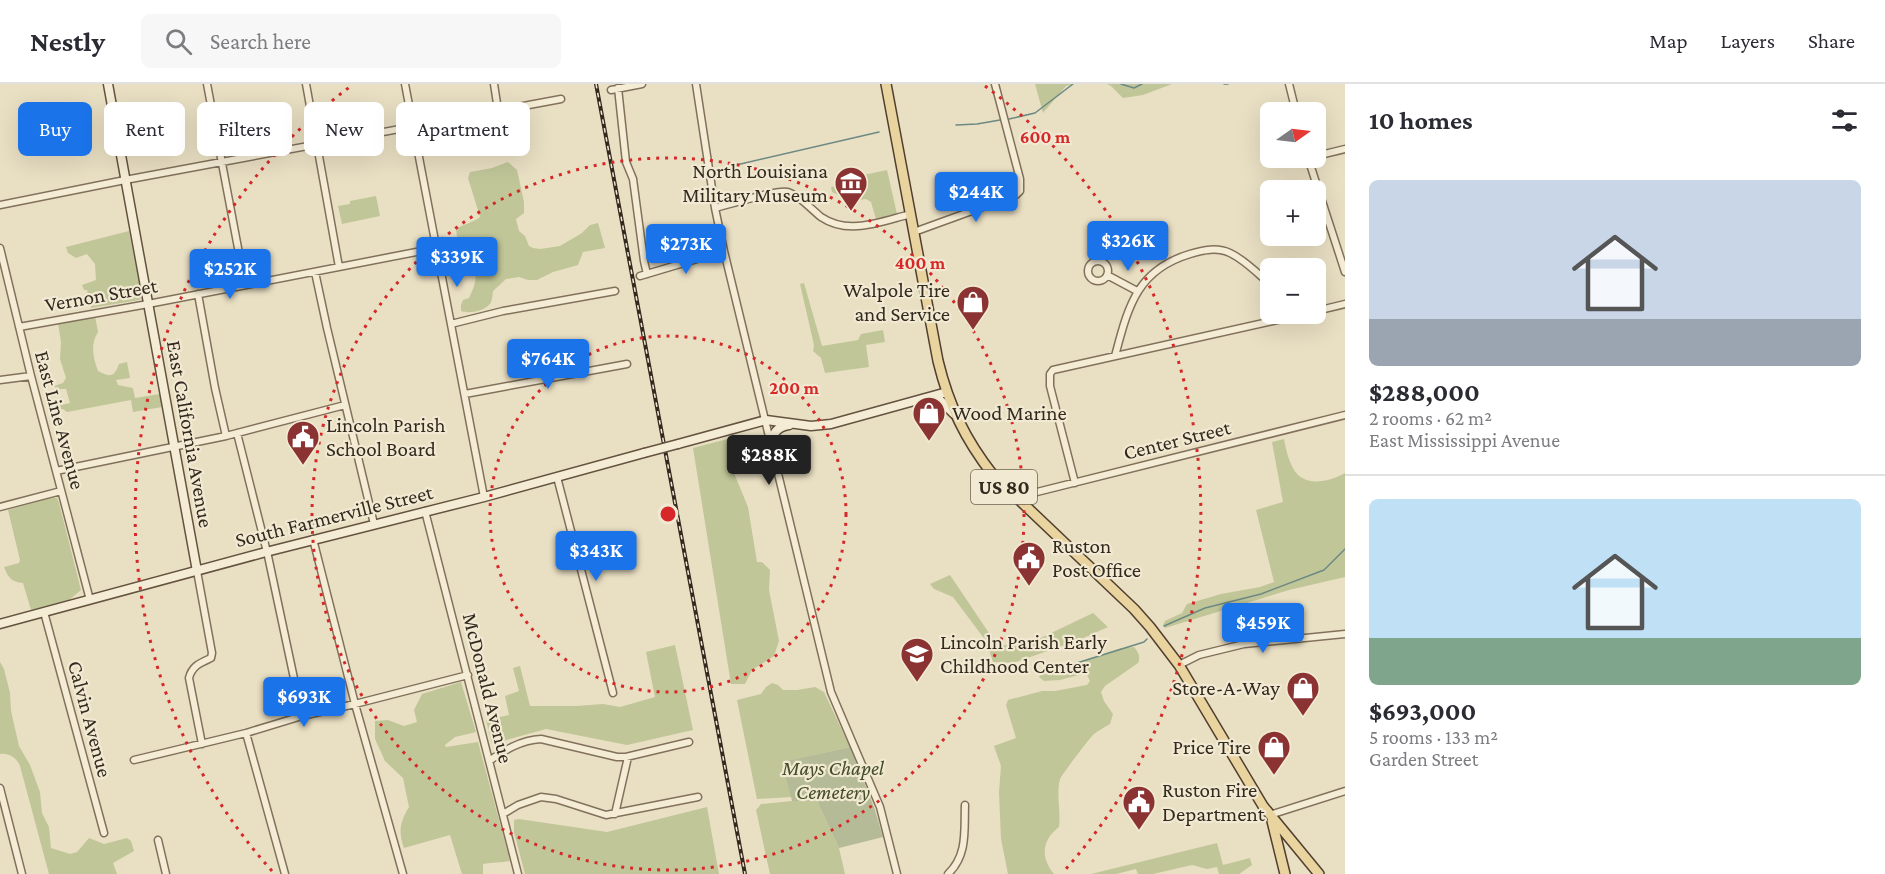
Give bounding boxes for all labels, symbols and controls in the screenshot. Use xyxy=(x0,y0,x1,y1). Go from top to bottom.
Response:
search box xyxy=(141,14,561,68)
icon: search xyxy=(162,25,195,58)
text: Nestly xyxy=(30,26,105,57)
text: Search here xyxy=(210,29,311,54)
text: Map xyxy=(1649,29,1688,53)
text: Layers xyxy=(1721,29,1775,53)
text: Share xyxy=(1808,29,1855,53)
chip: Buy xyxy=(18,102,92,156)
chip: Rent xyxy=(104,102,185,156)
chip: Filters xyxy=(197,102,292,156)
chip: New xyxy=(304,102,384,156)
chip: Apartment xyxy=(396,102,530,156)
north arrow xyxy=(1260,102,1326,168)
map controls xyxy=(1260,102,1326,324)
icon: filters xyxy=(1828,104,1861,137)
text: 10 homes xyxy=(1369,106,1473,135)
text: 600 m xyxy=(1020,127,1071,147)
place label: North Louisiana Military Museum xyxy=(682,159,828,207)
museum icon: North Louisiana Military Museum xyxy=(833,165,869,212)
pin: $244K xyxy=(934,172,1018,223)
text: $244K xyxy=(949,180,1003,202)
button: + xyxy=(1260,180,1326,246)
icon: home xyxy=(1561,219,1669,327)
pin: $326K xyxy=(1086,221,1170,272)
pin: $273K xyxy=(644,224,728,275)
text: $326K xyxy=(1101,229,1155,251)
text: $273K xyxy=(660,232,712,254)
pin: $339K xyxy=(415,237,499,288)
text: $339K xyxy=(430,245,484,267)
pin: $252K xyxy=(188,249,272,300)
text: 400 m xyxy=(895,253,946,273)
text: $252K xyxy=(204,257,256,279)
button: − xyxy=(1260,258,1326,324)
street label: Vernon Street xyxy=(43,273,160,317)
place label: Walpole Tire and Service xyxy=(843,278,950,326)
shop icon: Walpole Tire and Service xyxy=(955,284,991,331)
street label: East California Avenue xyxy=(162,339,218,529)
pin: $764K xyxy=(506,339,590,390)
text: $764K xyxy=(521,347,575,369)
street label: East Line Avenue xyxy=(30,348,90,492)
text: 200 m xyxy=(769,378,820,398)
text: $288,000 xyxy=(1369,378,1480,407)
shop icon: Wood Marine xyxy=(911,395,947,442)
place label: Wood Marine xyxy=(952,401,1067,425)
text: 2 rooms · 62 m² xyxy=(1369,407,1492,429)
place label: Lincoln Parish School Board xyxy=(326,413,445,461)
street label: Center Street xyxy=(1121,415,1234,465)
public building icon: Lincoln Parish School Board xyxy=(285,419,321,466)
text: East Mississippi Avenue xyxy=(1369,429,1560,451)
pin: $288K xyxy=(727,435,811,486)
text: $288K xyxy=(741,443,797,465)
road number: US 80 xyxy=(971,470,1037,504)
street label: South Farmerville Street xyxy=(233,480,436,552)
centre of rings xyxy=(658,504,678,524)
pin: $343K xyxy=(554,531,638,582)
place label: Ruston Post Office xyxy=(1052,534,1141,582)
icon: home xyxy=(1561,538,1669,646)
text: $343K xyxy=(570,539,622,561)
public building icon: Ruston Post Office xyxy=(1011,540,1047,587)
pin: $459K xyxy=(1221,603,1305,654)
street label: McDonald Avenue xyxy=(458,610,518,766)
text: $459K xyxy=(1236,611,1290,633)
place label: Lincoln Parish Early Childhood Center xyxy=(940,630,1107,678)
school or university icon: Lincoln Parish Early Childhood Center xyxy=(899,636,935,683)
street label: Calvin Avenue xyxy=(63,658,117,780)
shop icon: Store-A-Way xyxy=(1285,670,1321,717)
place label: Store-A-Way xyxy=(1172,676,1280,700)
pin: $693K xyxy=(262,677,346,728)
text: $693K xyxy=(277,685,331,707)
text: $693,000 xyxy=(1369,697,1476,726)
text: 5 rooms · 133 m² xyxy=(1369,726,1498,748)
shop icon: Price Tire xyxy=(1256,729,1292,776)
place label: Price Tire xyxy=(1173,735,1251,759)
text: Garden Street xyxy=(1369,748,1478,770)
park label: Mays Chapel Cemetery xyxy=(781,756,885,804)
place label: Ruston Fire Department xyxy=(1162,778,1266,826)
public building icon: Ruston Fire Department xyxy=(1121,784,1157,831)

